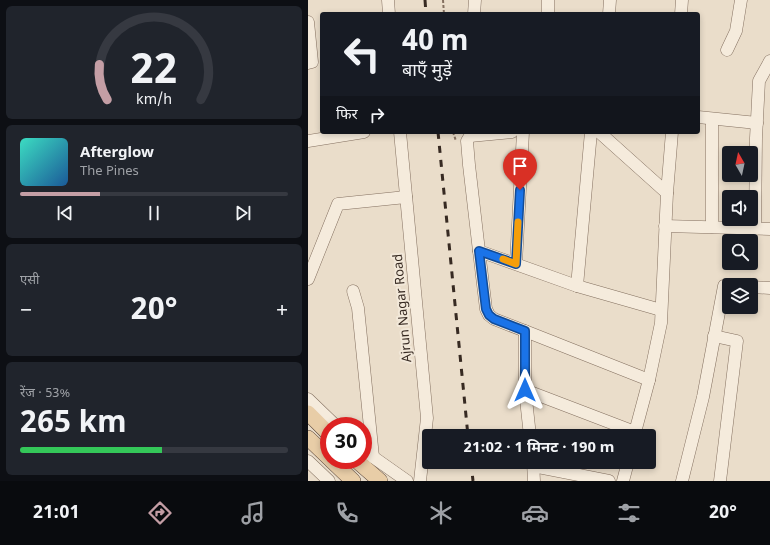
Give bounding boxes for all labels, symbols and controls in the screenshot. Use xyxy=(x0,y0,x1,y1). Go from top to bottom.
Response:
text: 40 m xyxy=(402,25,468,61)
icon: left xyxy=(336,28,388,80)
text: 22 xyxy=(130,46,178,100)
text: बाएँ मुड़ें xyxy=(402,60,452,83)
text: km/h xyxy=(136,91,172,110)
icon: right xyxy=(366,104,388,126)
text: फिर xyxy=(336,106,358,125)
text: Afterglow xyxy=(80,144,154,163)
north arrow xyxy=(722,146,758,182)
map controls xyxy=(722,146,758,314)
pin xyxy=(503,149,537,190)
icon: arrive xyxy=(509,155,531,177)
text: The Pines xyxy=(80,163,139,180)
button: sound xyxy=(722,190,758,226)
icon: previous xyxy=(54,202,76,224)
icon: pause xyxy=(143,202,165,224)
icon: next xyxy=(232,202,254,224)
button: search xyxy=(722,234,758,270)
street label: Ajrun Nagar Road xyxy=(390,253,416,363)
text: एसी xyxy=(20,272,39,289)
button: layers xyxy=(722,278,758,314)
text: 20° xyxy=(131,292,177,331)
text: − xyxy=(20,297,32,326)
text: + xyxy=(276,297,288,326)
position arrow xyxy=(504,369,546,411)
text: रेंज · 53% xyxy=(20,385,70,402)
text: 265 km xyxy=(20,405,126,444)
speed limit sign: 30 xyxy=(320,417,372,469)
text: 21:02 · 1 मिनट · 190 m xyxy=(464,439,614,458)
icon: directions xyxy=(146,499,174,527)
icon: music xyxy=(239,499,267,527)
icon: phone xyxy=(333,499,361,527)
icon: climate xyxy=(427,499,455,527)
icon: car xyxy=(521,499,549,527)
icon: filters xyxy=(615,499,643,527)
text: 21:01 xyxy=(33,502,80,525)
text: 20° xyxy=(709,502,737,525)

